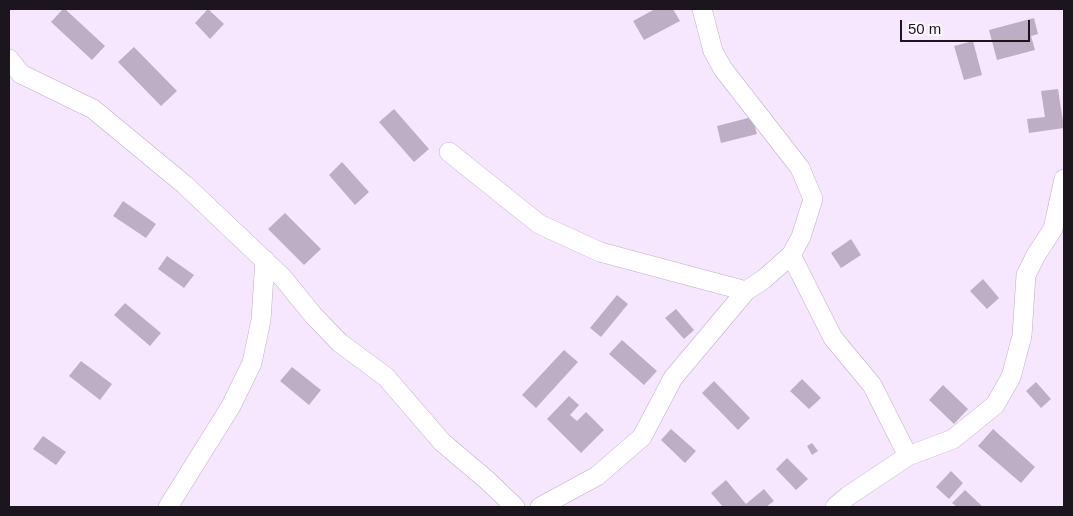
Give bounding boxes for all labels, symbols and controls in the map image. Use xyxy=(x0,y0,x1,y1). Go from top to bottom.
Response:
scale bar xyxy=(903,10,1033,42)
text: 50 m xyxy=(908,20,941,37)

